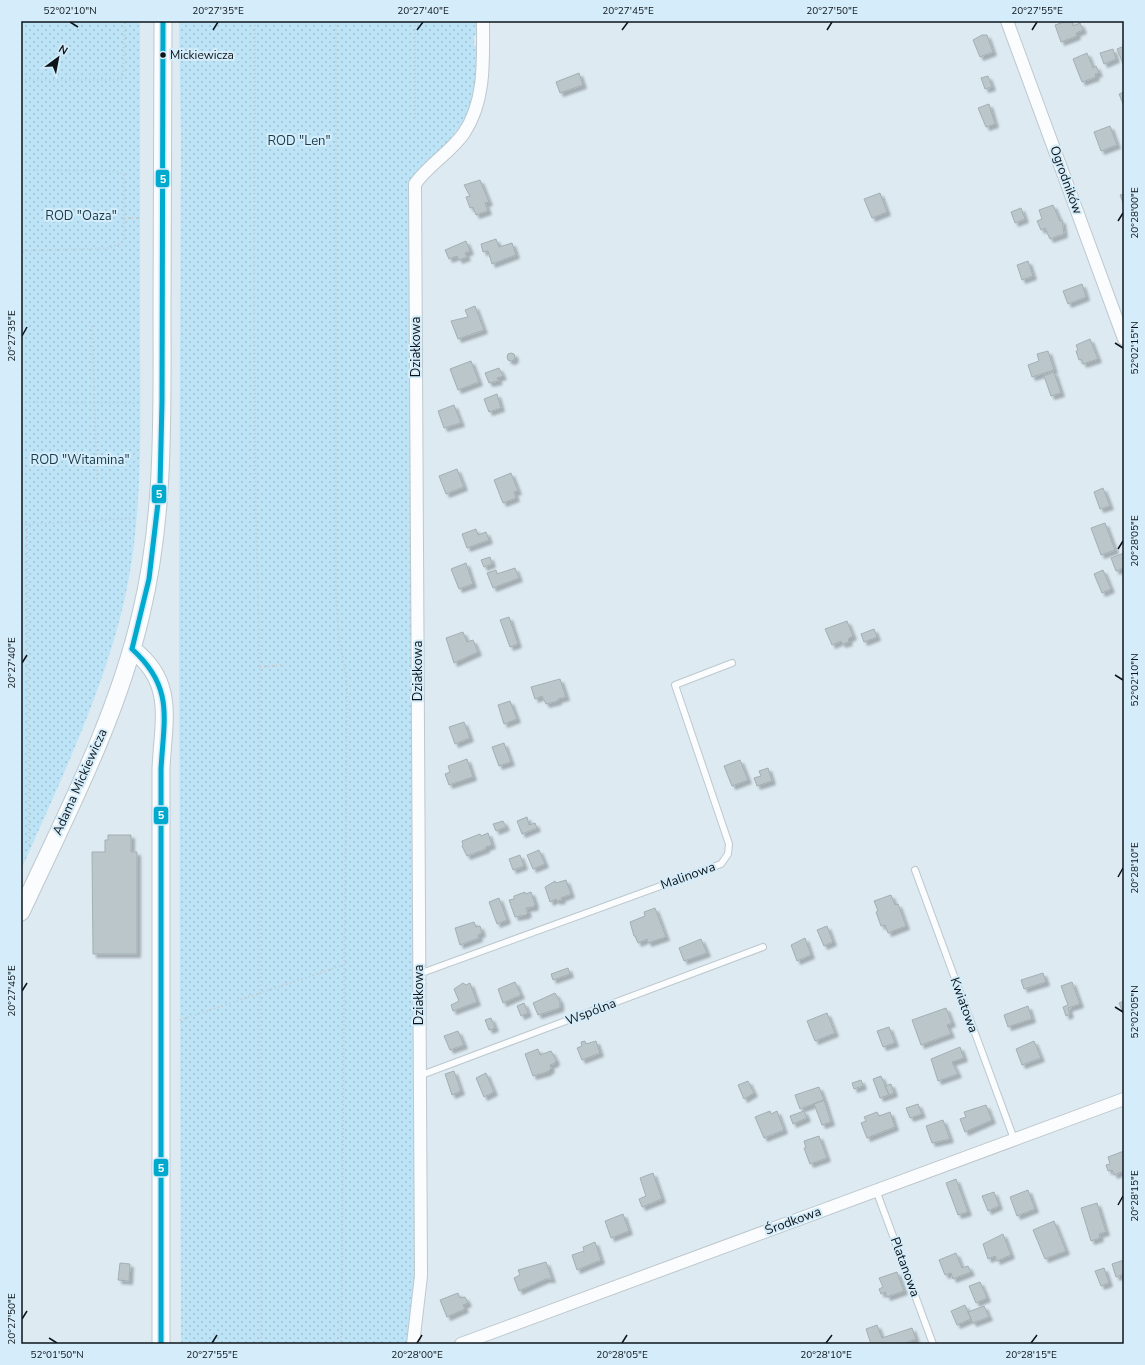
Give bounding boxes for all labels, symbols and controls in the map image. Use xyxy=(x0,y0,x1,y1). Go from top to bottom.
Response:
text: 52°02'10"N xyxy=(43,4,97,18)
text: 20°27'35"E xyxy=(192,4,244,18)
text: 20°27'40"E xyxy=(397,4,449,18)
text: 20°27'45"E xyxy=(602,4,654,18)
text: 20°27'50"E xyxy=(806,4,858,18)
text: 20°27'55"E xyxy=(1011,4,1063,18)
north arrow xyxy=(38,38,78,78)
text: N xyxy=(56,41,71,58)
place label: Mickiewicza xyxy=(170,47,234,63)
marker: Mickiewicza xyxy=(158,50,168,60)
park label: ROD "Len" xyxy=(267,132,331,150)
street label: Ogrodników xyxy=(1045,143,1087,217)
line badge: 5 xyxy=(155,169,170,188)
text: 5 xyxy=(160,172,167,187)
text: 20°28'00"E xyxy=(1128,187,1142,239)
park label: ROD "Oaza" xyxy=(45,207,117,225)
text: 20°27'35"E xyxy=(5,310,19,362)
street label: Działkowa xyxy=(407,317,425,377)
text: 52°02'15"N xyxy=(1128,321,1142,375)
park label: ROD "Witamina" xyxy=(31,451,129,469)
line badge: 5 xyxy=(151,484,167,504)
text: 5 xyxy=(156,487,163,502)
text: 20°28'05"E xyxy=(1128,515,1142,567)
text: 20°27'40"E xyxy=(5,637,19,689)
street label: Działkowa xyxy=(409,641,427,701)
text: 52°02'10"N xyxy=(1128,653,1142,707)
street label: Adama Mickiewicza xyxy=(48,726,112,838)
line badge: 5 xyxy=(153,806,169,825)
text: 5 xyxy=(158,808,165,823)
text: 20°28'10"E xyxy=(1128,842,1142,894)
street label: Malinowa xyxy=(658,858,718,894)
text: 20°27'45"E xyxy=(5,965,19,1017)
street label: Działkowa xyxy=(410,965,428,1025)
street label: Kwiatowa xyxy=(946,975,982,1035)
text: 52°02'05"N xyxy=(1128,985,1142,1039)
street label: Wspólna xyxy=(563,994,619,1030)
line badge: 5 xyxy=(153,1158,169,1177)
text: 5 xyxy=(158,1161,165,1176)
text: 20°28'15"E xyxy=(1128,1170,1142,1222)
street label: Środkowa xyxy=(762,1202,824,1239)
street label: Platanowa xyxy=(886,1234,924,1300)
text: 20°27'50"E xyxy=(5,1293,19,1345)
text: 52°01'50"N xyxy=(30,1348,84,1362)
text: 20°27'55"E xyxy=(186,1348,238,1362)
text: 20°28'00"E xyxy=(391,1348,443,1362)
text: 20°28'05"E xyxy=(596,1348,648,1362)
text: 20°28'10"E xyxy=(800,1348,852,1362)
text: 20°28'15"E xyxy=(1005,1348,1057,1362)

